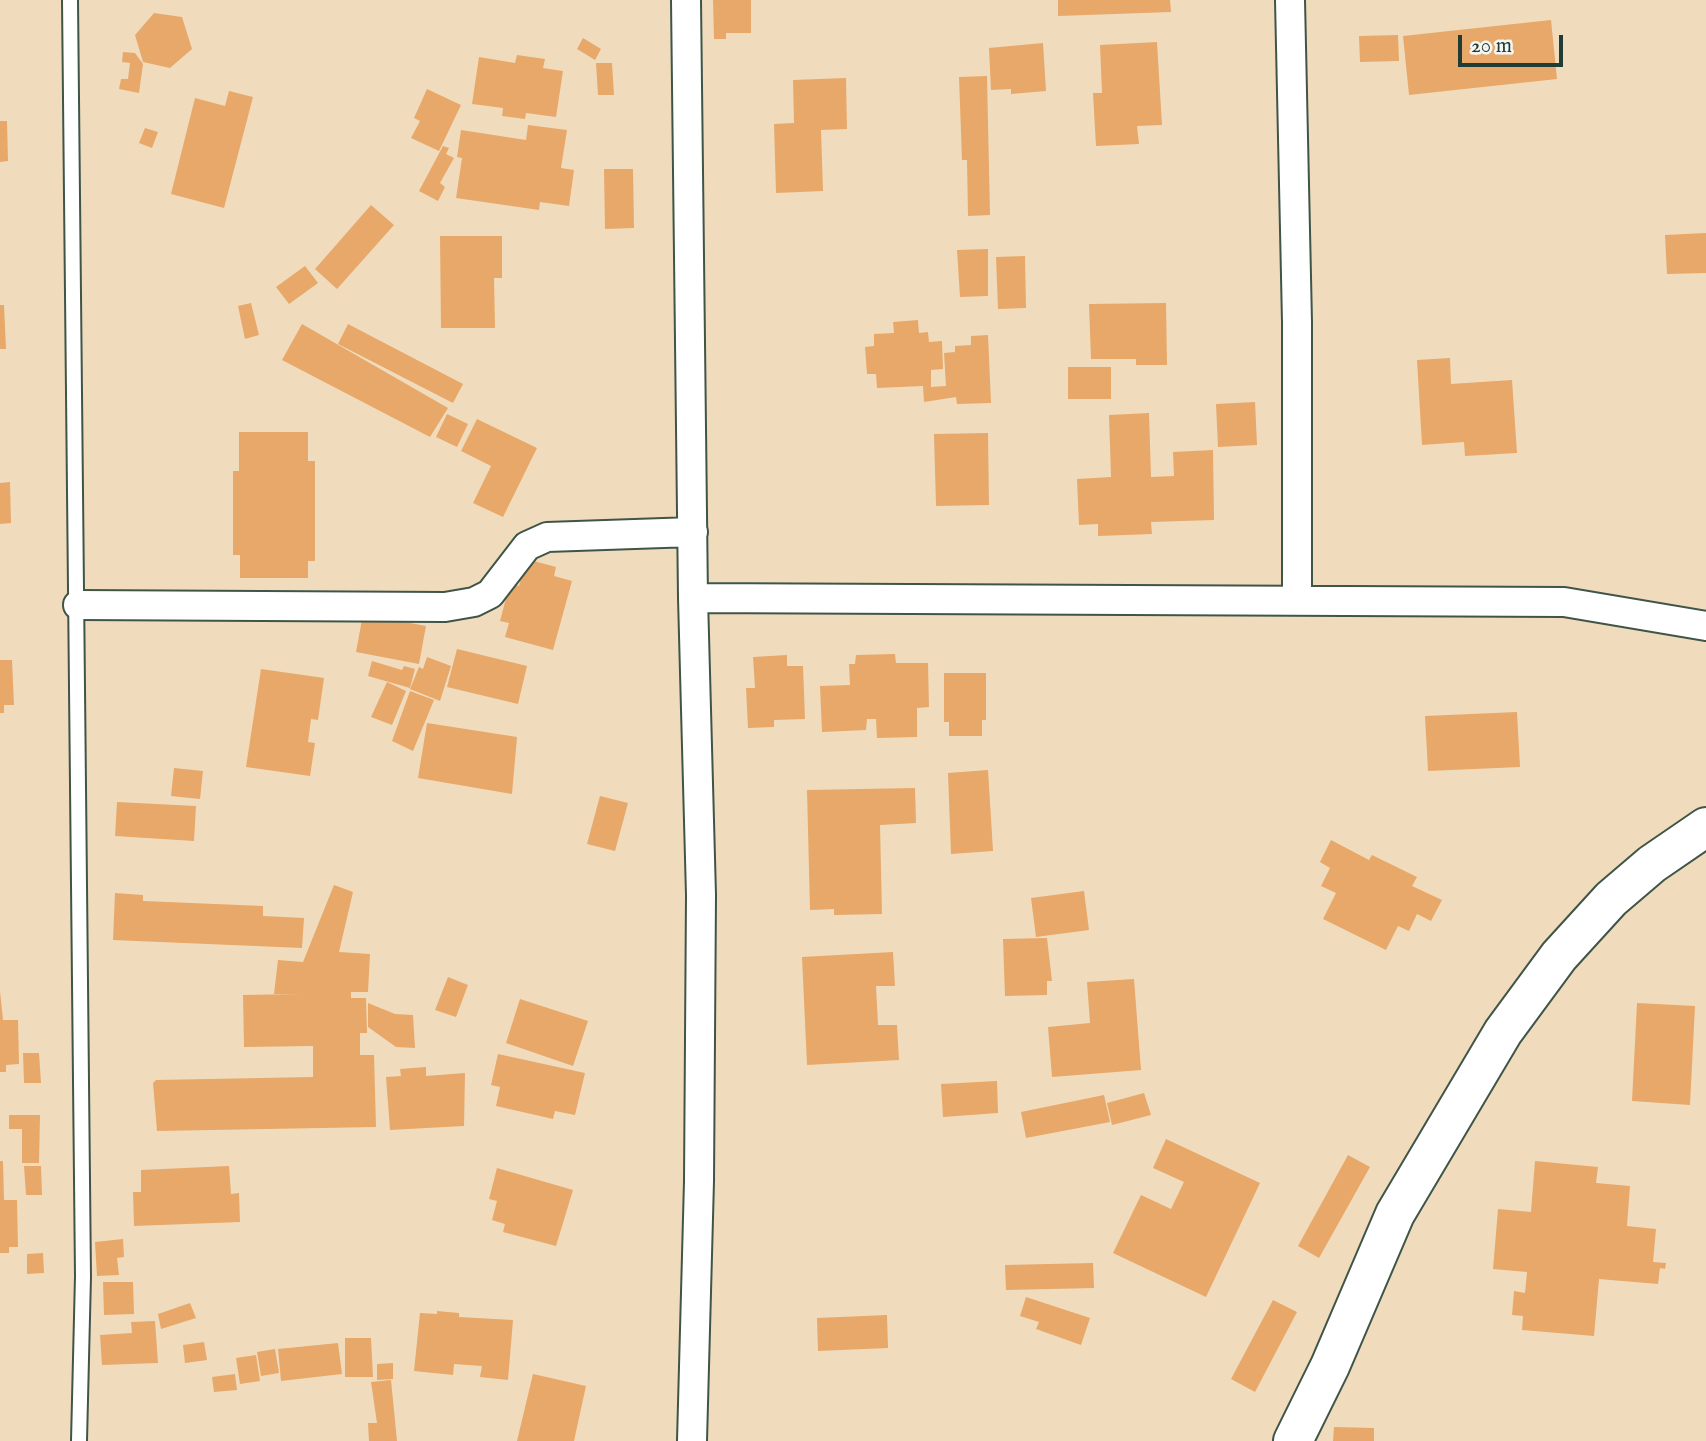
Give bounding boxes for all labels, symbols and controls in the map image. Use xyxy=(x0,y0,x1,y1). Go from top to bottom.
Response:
scale bar xyxy=(1461,21,1566,65)
text: 20 m xyxy=(1471,33,1512,60)

